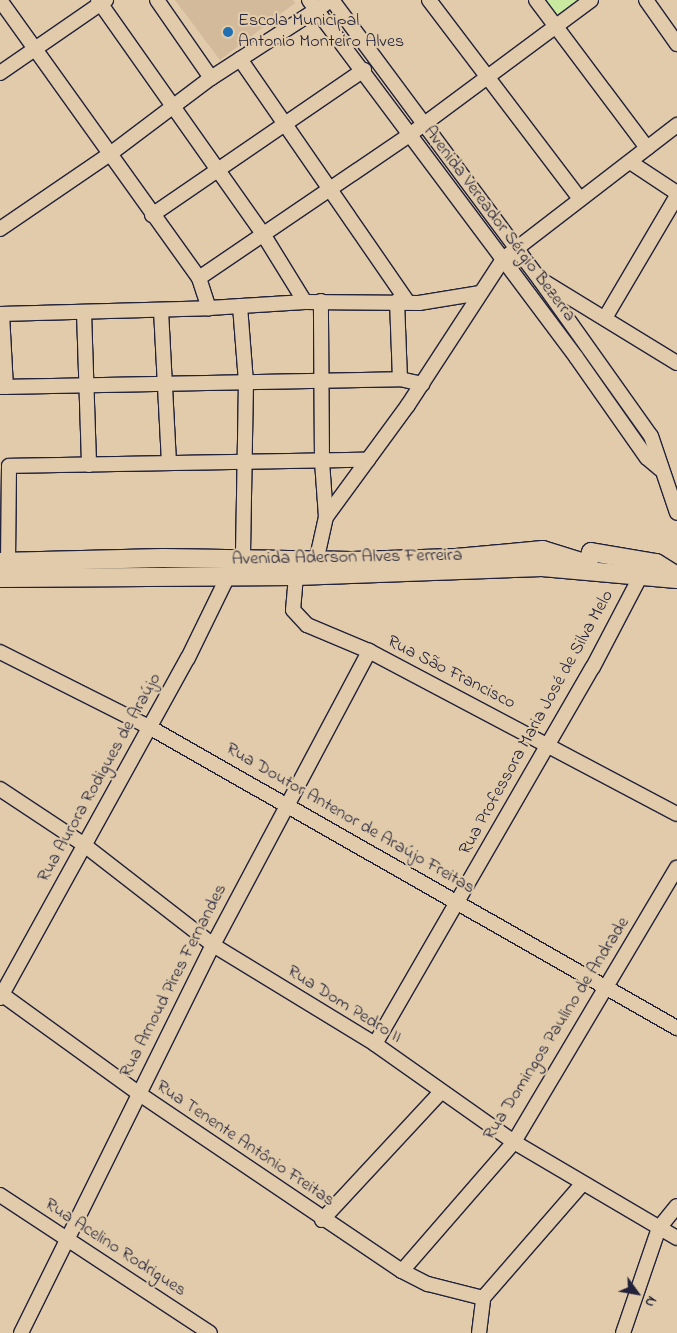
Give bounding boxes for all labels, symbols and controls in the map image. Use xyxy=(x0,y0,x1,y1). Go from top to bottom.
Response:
place label: Escola Municipal Antonio Monteiro Alves xyxy=(238,11,404,54)
marker: Escola Municipal Antonio Monteiro Alves xyxy=(222,26,234,38)
street label: Avenida Vereador Sérgio Bezerra xyxy=(418,122,580,326)
street label: Avenida Aderson Alves Ferreira xyxy=(232,545,462,571)
street label: Rua Professora Maria José de Silva Melo xyxy=(455,587,619,859)
street label: Rua São Francisco xyxy=(383,631,519,715)
street label: Rua Aurora Rodigues de Araújo xyxy=(33,670,167,886)
street label: Rua Doutor Antenor de Araújo Freitas xyxy=(222,739,478,899)
street label: Rua Arnoud Pires Fernandes xyxy=(116,881,232,1081)
street label: Rua Domingos Paulino de Andrade xyxy=(479,914,635,1144)
street label: Rua Dom Pedro II xyxy=(283,961,405,1049)
street label: Rua Tenente Antônio Freitas xyxy=(152,1076,338,1212)
street label: Rua Acelino Rodrigues xyxy=(40,1194,190,1302)
north arrow xyxy=(612,1268,662,1318)
text: N xyxy=(639,1292,662,1311)

